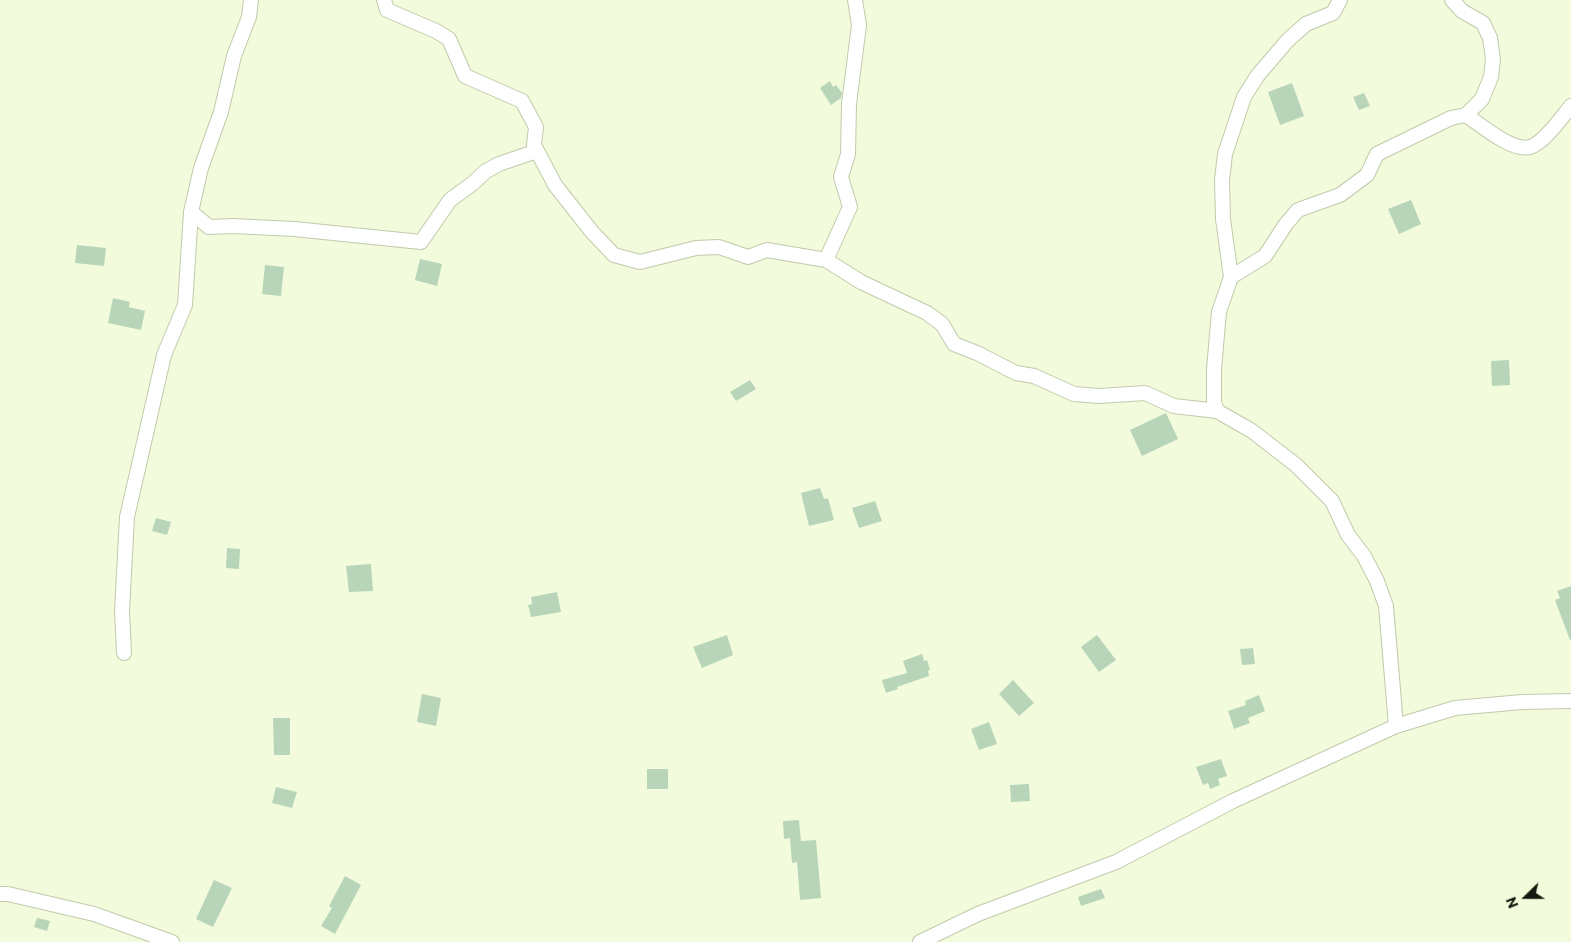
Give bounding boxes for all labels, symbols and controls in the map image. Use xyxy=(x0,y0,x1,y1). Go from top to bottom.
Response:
north arrow xyxy=(1501,872,1551,922)
text: N xyxy=(1502,895,1521,911)

